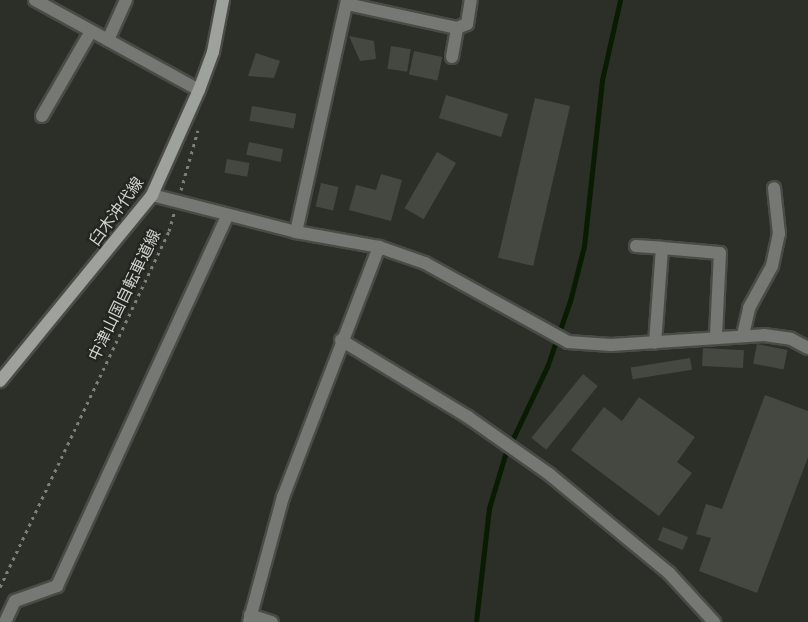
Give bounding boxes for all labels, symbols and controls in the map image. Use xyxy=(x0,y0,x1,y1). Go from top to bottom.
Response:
street label: 臼木沖代線 xyxy=(85,173,147,249)
street label: 中津山国自転車道線 xyxy=(84,226,164,364)

